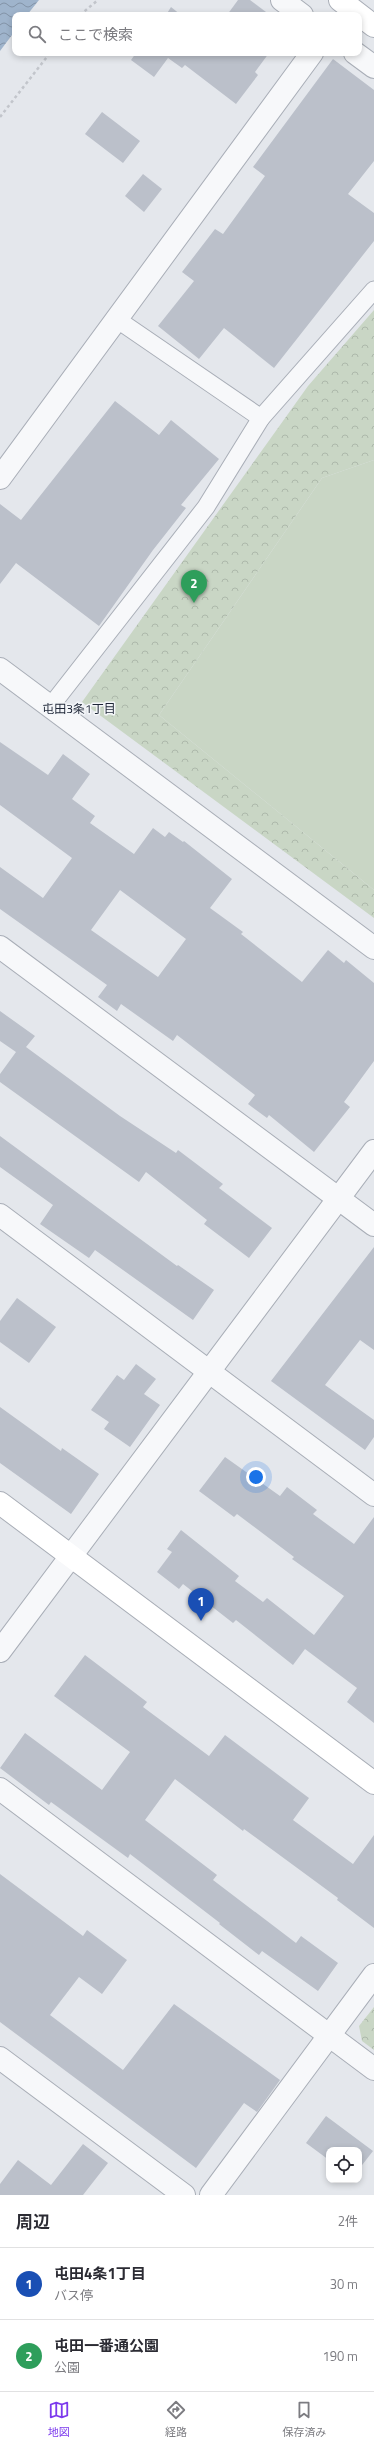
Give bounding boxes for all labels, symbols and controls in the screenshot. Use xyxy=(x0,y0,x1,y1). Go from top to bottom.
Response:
search box xyxy=(12,12,362,56)
icon: search xyxy=(26,23,48,45)
text: ここで検索 xyxy=(58,23,133,46)
pin: 2 xyxy=(181,570,207,603)
district label: 屯田3条1丁目 xyxy=(42,699,116,718)
your location xyxy=(246,1467,266,1487)
pin: 1 xyxy=(188,1588,214,1621)
map controls xyxy=(326,2147,362,2183)
button: locate xyxy=(326,2147,362,2183)
text: 周辺 xyxy=(16,2209,50,2235)
text: 2件 xyxy=(338,2211,358,2231)
text: 屯田4条1丁目 xyxy=(54,2262,146,2285)
text: 1 xyxy=(25,2274,33,2294)
text: 30 m xyxy=(330,2274,358,2294)
text: バス停 xyxy=(54,2285,93,2305)
text: 屯田一番通公園 xyxy=(54,2334,159,2357)
text: 2 xyxy=(25,2346,33,2366)
text: 190 m xyxy=(322,2346,358,2366)
text: 公園 xyxy=(54,2357,80,2377)
tab: 地図 xyxy=(48,2399,70,2440)
tab: 経路 xyxy=(165,2399,187,2440)
tab: 保存済み xyxy=(282,2399,326,2440)

